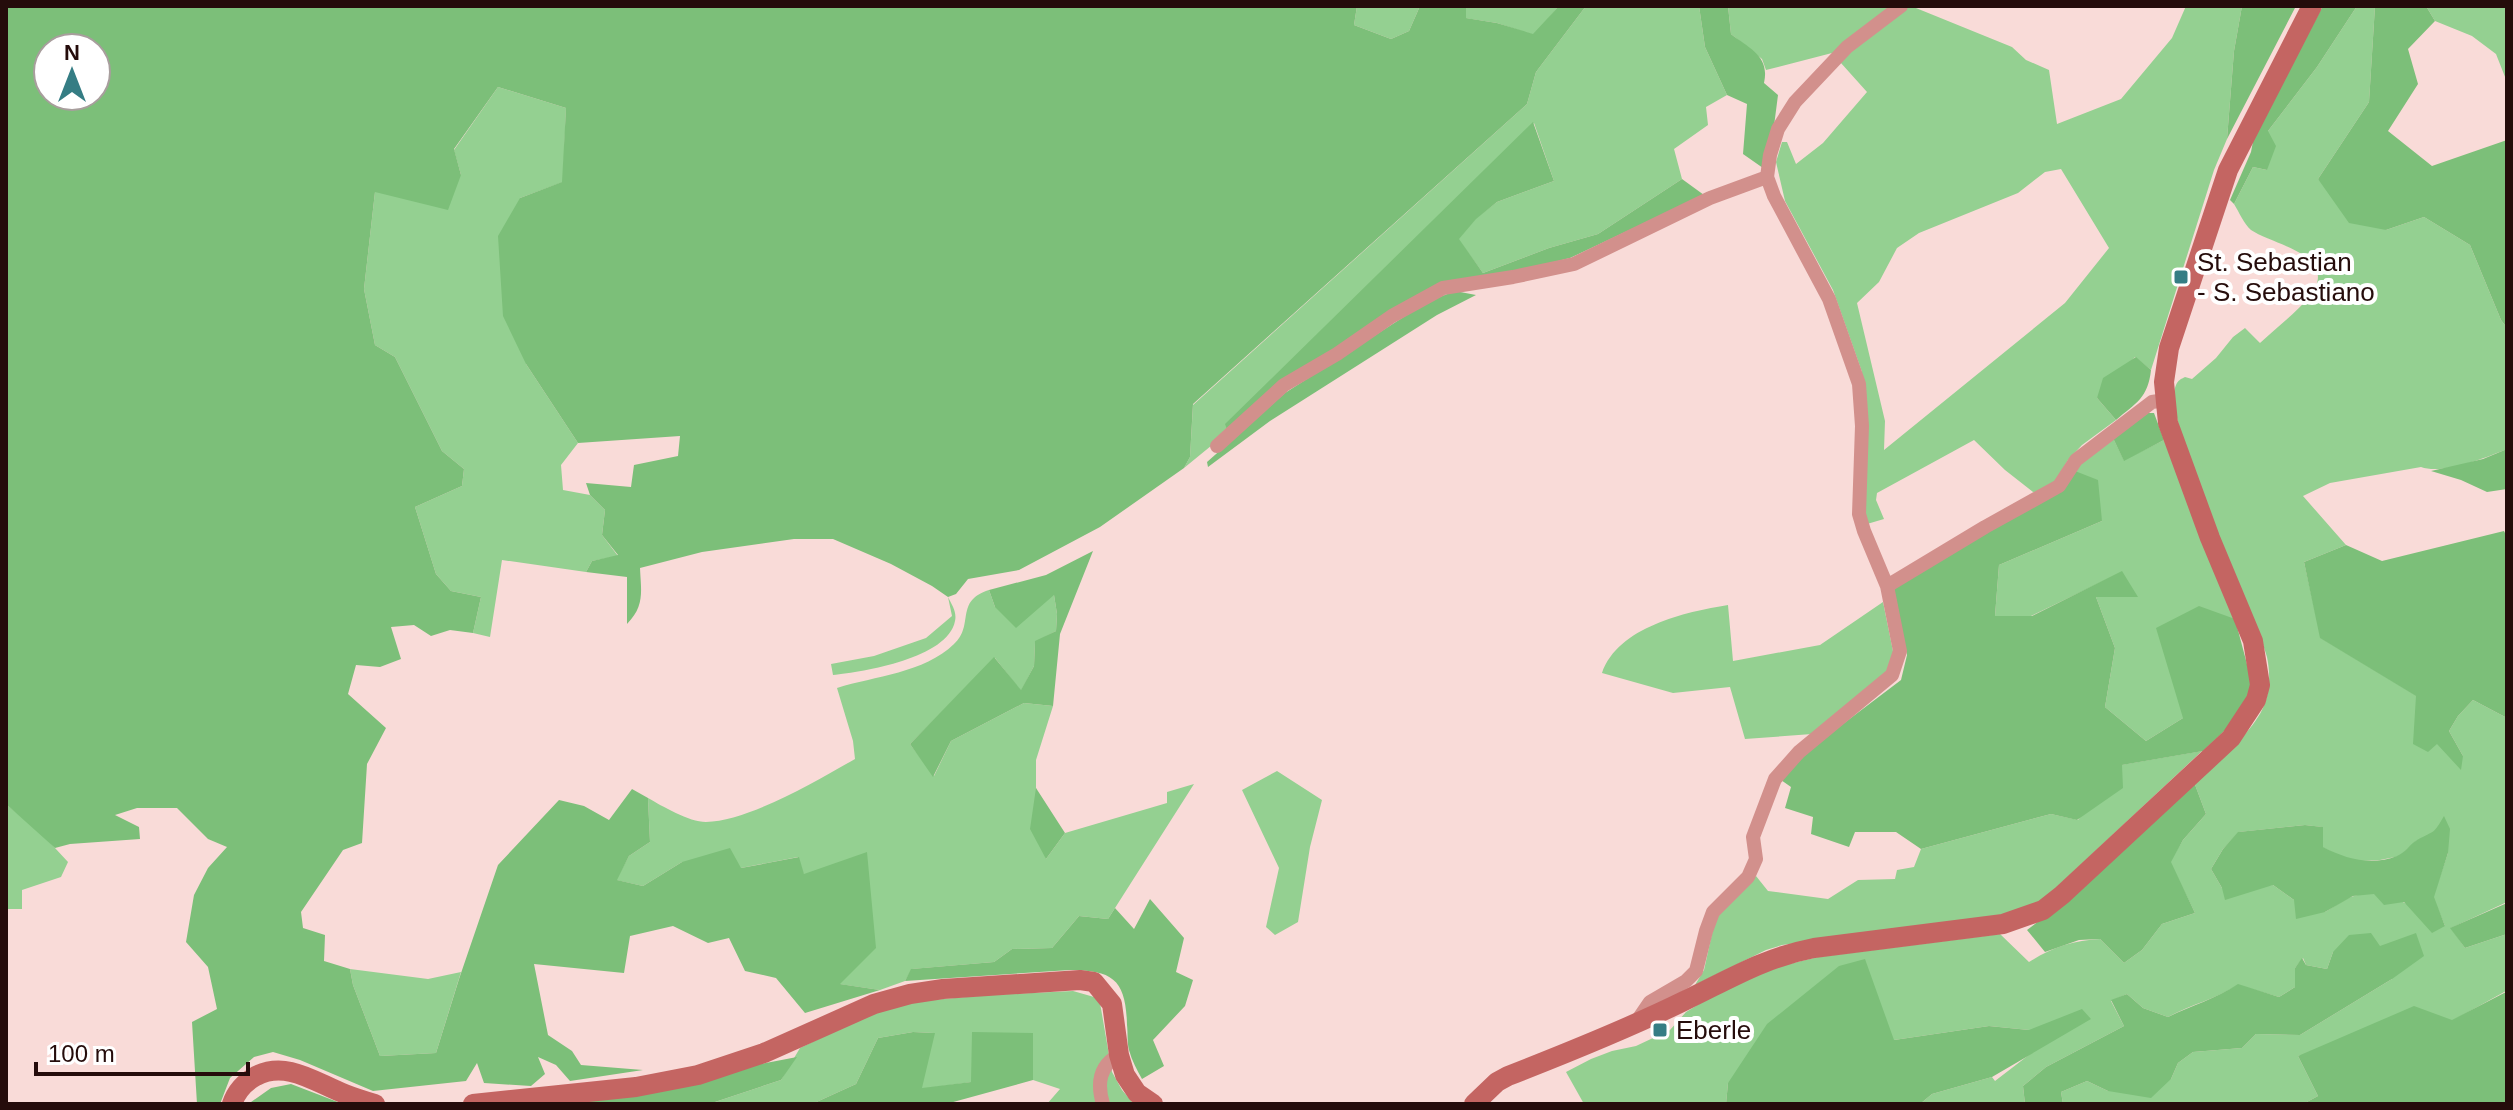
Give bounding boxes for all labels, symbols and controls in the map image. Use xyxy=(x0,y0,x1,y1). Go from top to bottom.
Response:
north arrow xyxy=(32,32,112,112)
text: N xyxy=(64,40,80,65)
place label: St. Sebastian - S. Sebastiano xyxy=(2197,247,2375,307)
marker: St. Sebastian - S. Sebastiano xyxy=(2172,268,2190,286)
place label: Eberle xyxy=(1676,1015,1751,1045)
marker: Eberle xyxy=(1651,1021,1669,1039)
scale bar xyxy=(36,1026,248,1076)
text: 100 m xyxy=(48,1040,115,1067)

